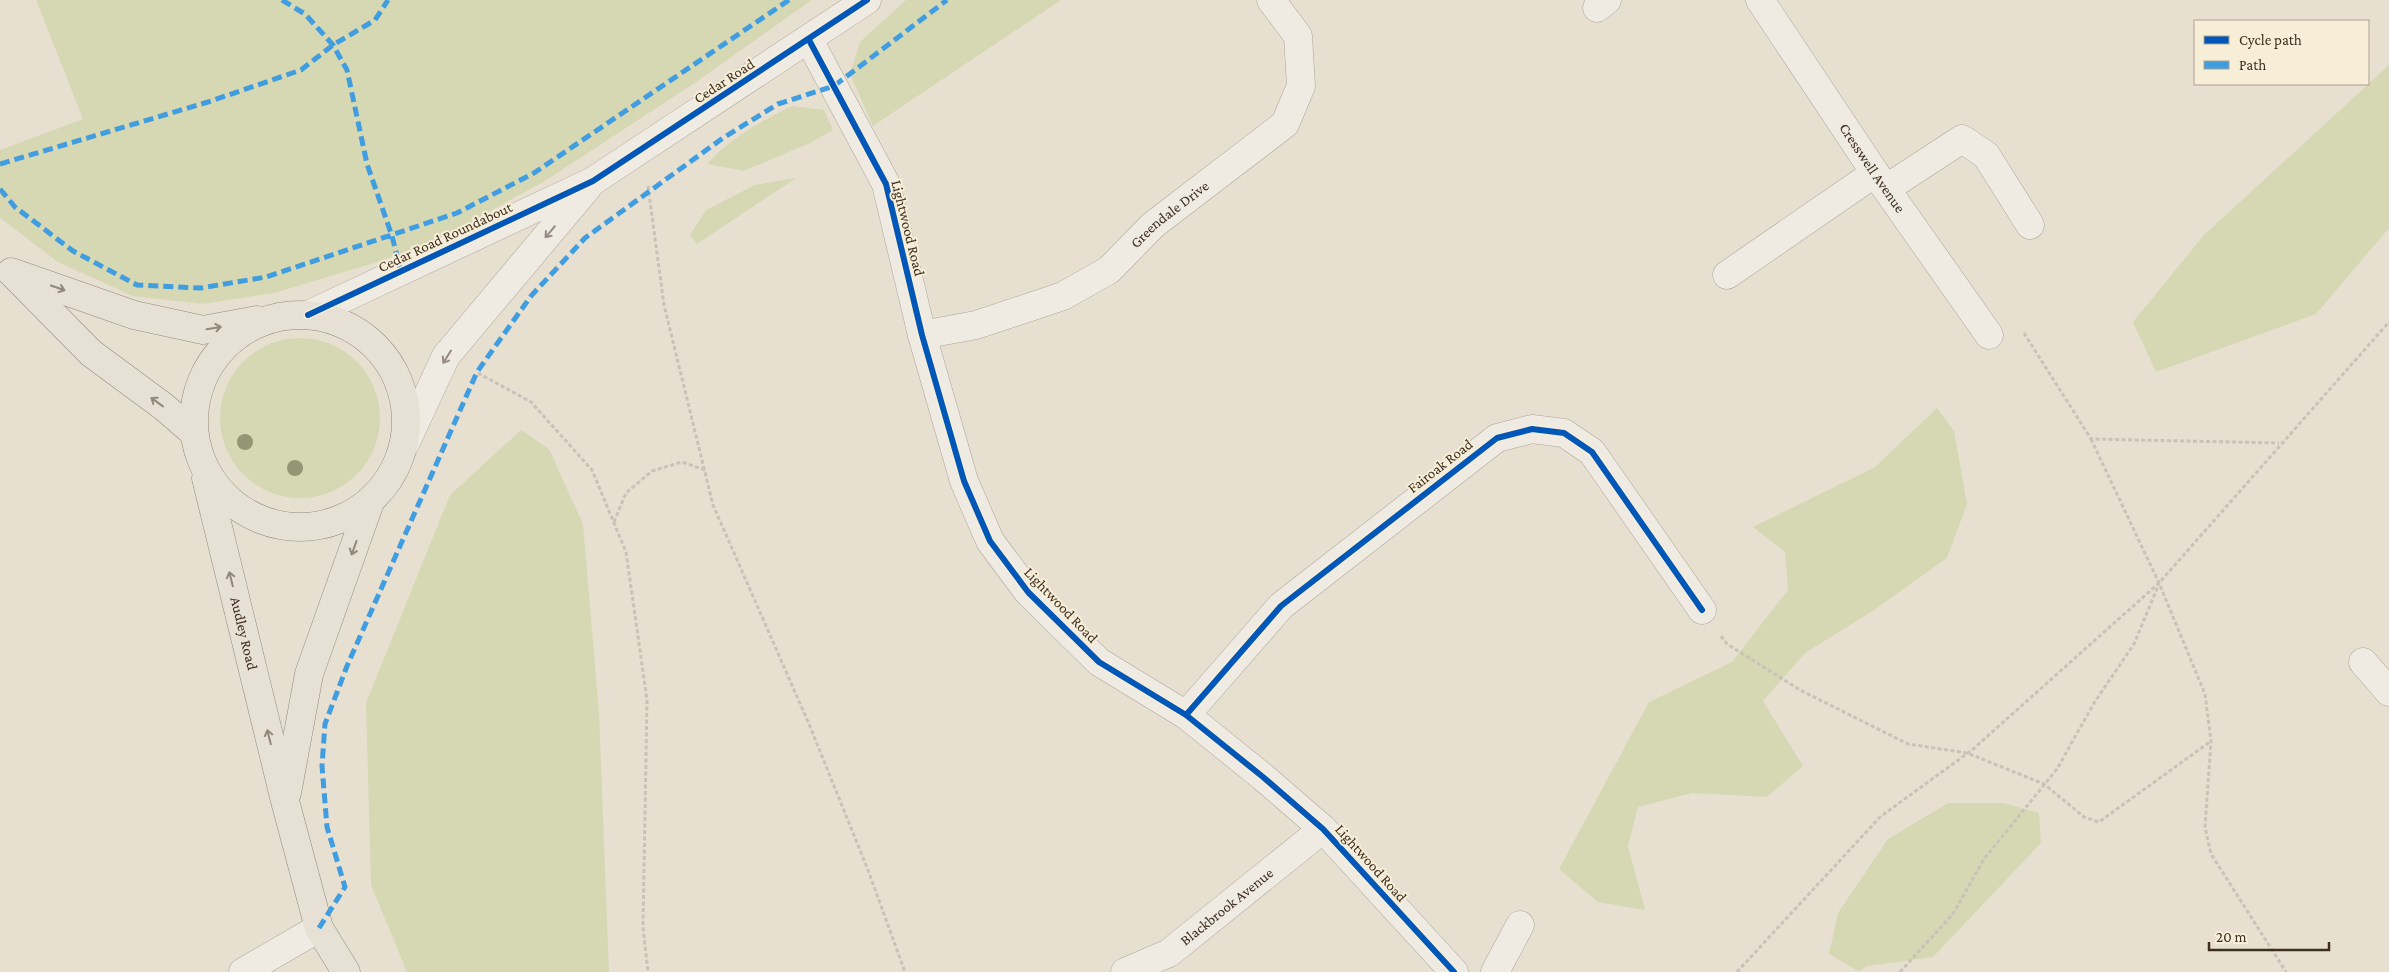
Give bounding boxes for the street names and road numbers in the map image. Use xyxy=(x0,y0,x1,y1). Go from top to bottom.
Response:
street label: Cedar Road xyxy=(691,56,757,106)
street label: Cresswell Avenue xyxy=(1836,120,1909,216)
street label: Greendale Drive xyxy=(1127,177,1212,251)
street label: Lightwood Road xyxy=(887,178,928,278)
street label: Cedar Road Roundabout xyxy=(375,198,516,275)
street label: Fairoak Road xyxy=(1404,436,1476,496)
street label: Lightwood Road xyxy=(1020,564,1101,647)
street label: Audley Road xyxy=(227,595,261,672)
street label: Lightwood Road xyxy=(1331,821,1410,906)
street label: Blackbrook Avenue xyxy=(1177,864,1276,949)

